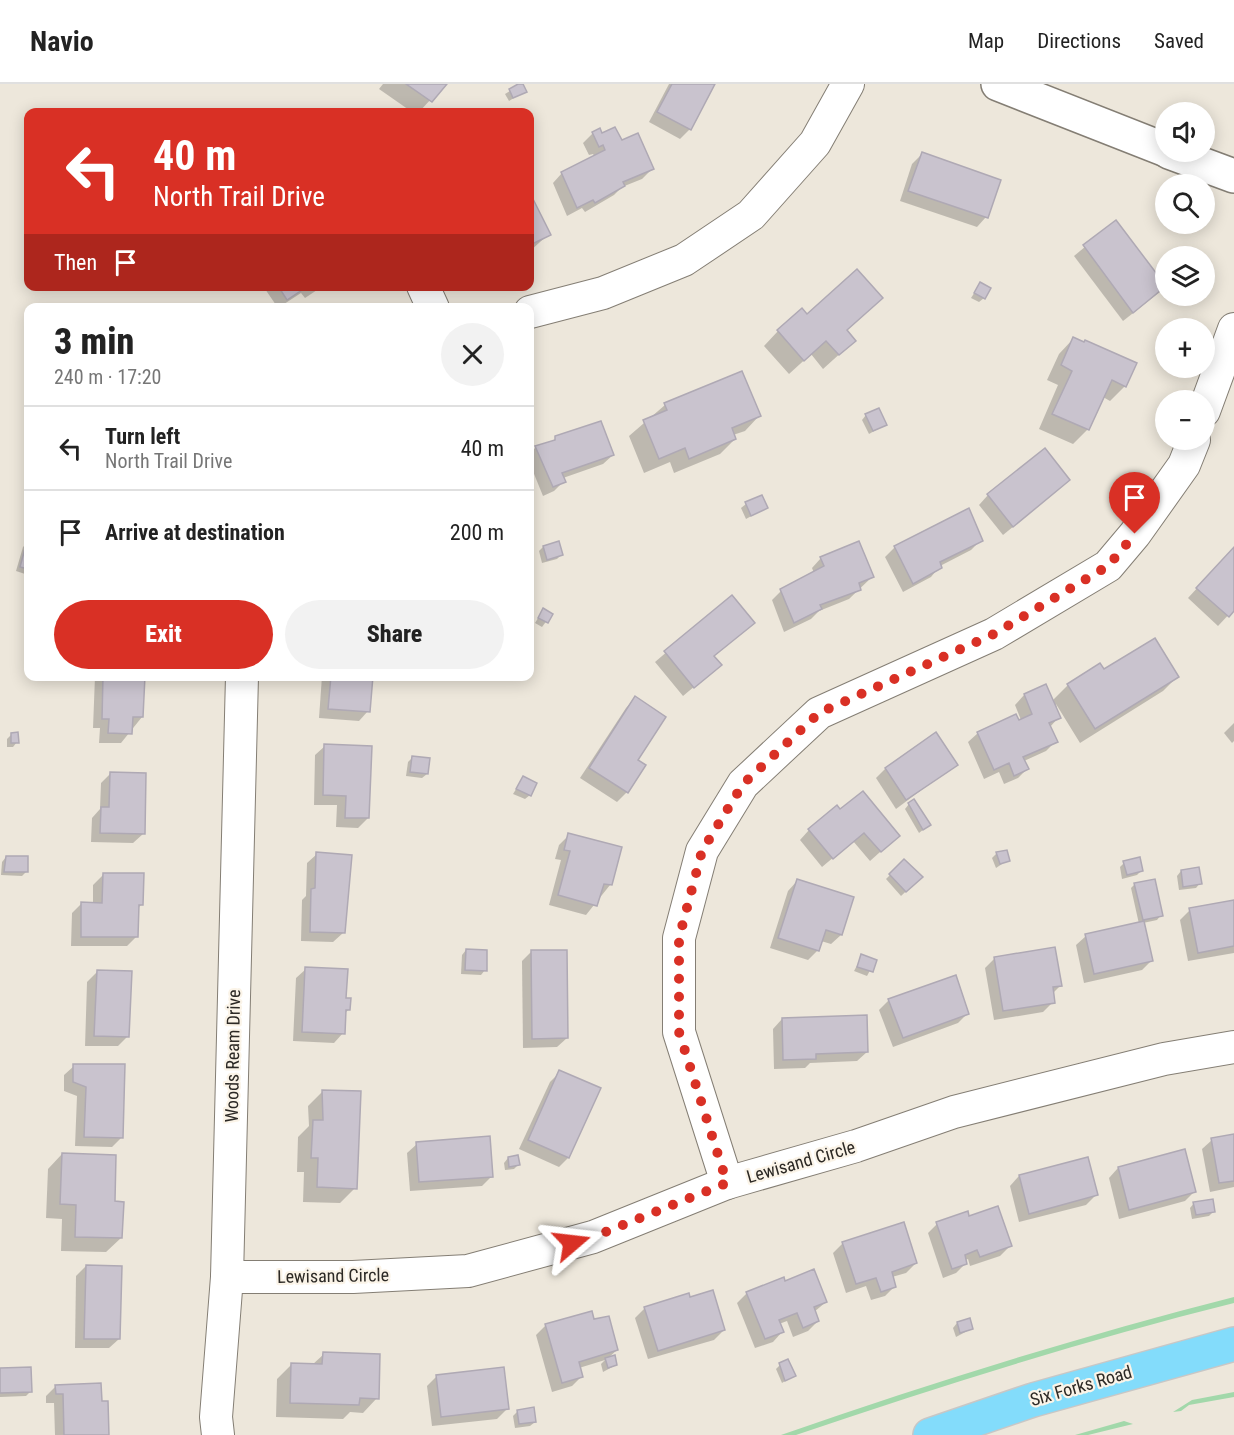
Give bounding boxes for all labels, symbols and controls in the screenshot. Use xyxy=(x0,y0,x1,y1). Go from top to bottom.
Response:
text: Navio xyxy=(30,25,94,58)
text: Map xyxy=(968,29,1004,53)
text: Directions xyxy=(1037,29,1121,53)
text: Saved xyxy=(1154,29,1204,53)
map controls xyxy=(1155,102,1215,450)
button: sound xyxy=(1155,102,1215,162)
text: 40 m xyxy=(153,131,236,180)
icon: left xyxy=(54,132,132,210)
button: search xyxy=(1155,174,1215,234)
text: North Trail Drive xyxy=(153,181,325,213)
icon: arrive xyxy=(109,246,142,279)
button: layers xyxy=(1155,246,1215,306)
text: Then xyxy=(54,250,97,275)
button: + xyxy=(1155,318,1215,378)
text: 3 min xyxy=(54,321,134,363)
button: close xyxy=(441,323,504,386)
text: 240 m · 17:20 xyxy=(54,365,161,389)
button: − xyxy=(1155,390,1215,450)
text: Turn left xyxy=(105,424,180,449)
icon: left xyxy=(54,432,87,465)
text: 40 m xyxy=(461,436,504,461)
text: North Trail Drive xyxy=(105,449,232,473)
pin xyxy=(1109,472,1160,534)
icon: arrive xyxy=(1118,481,1151,514)
icon: arrive xyxy=(54,516,87,549)
text: Arrive at destination xyxy=(105,520,285,545)
text: 200 m xyxy=(450,520,504,545)
button: Exit xyxy=(54,600,273,669)
button: Share xyxy=(285,600,504,669)
street label: Woods Ream Drive xyxy=(221,989,244,1123)
street label: Lewisand Circle xyxy=(744,1136,858,1187)
position arrow xyxy=(540,1211,604,1275)
street label: Lewisand Circle xyxy=(277,1264,389,1287)
street label: Six Forks Road xyxy=(1027,1361,1134,1410)

